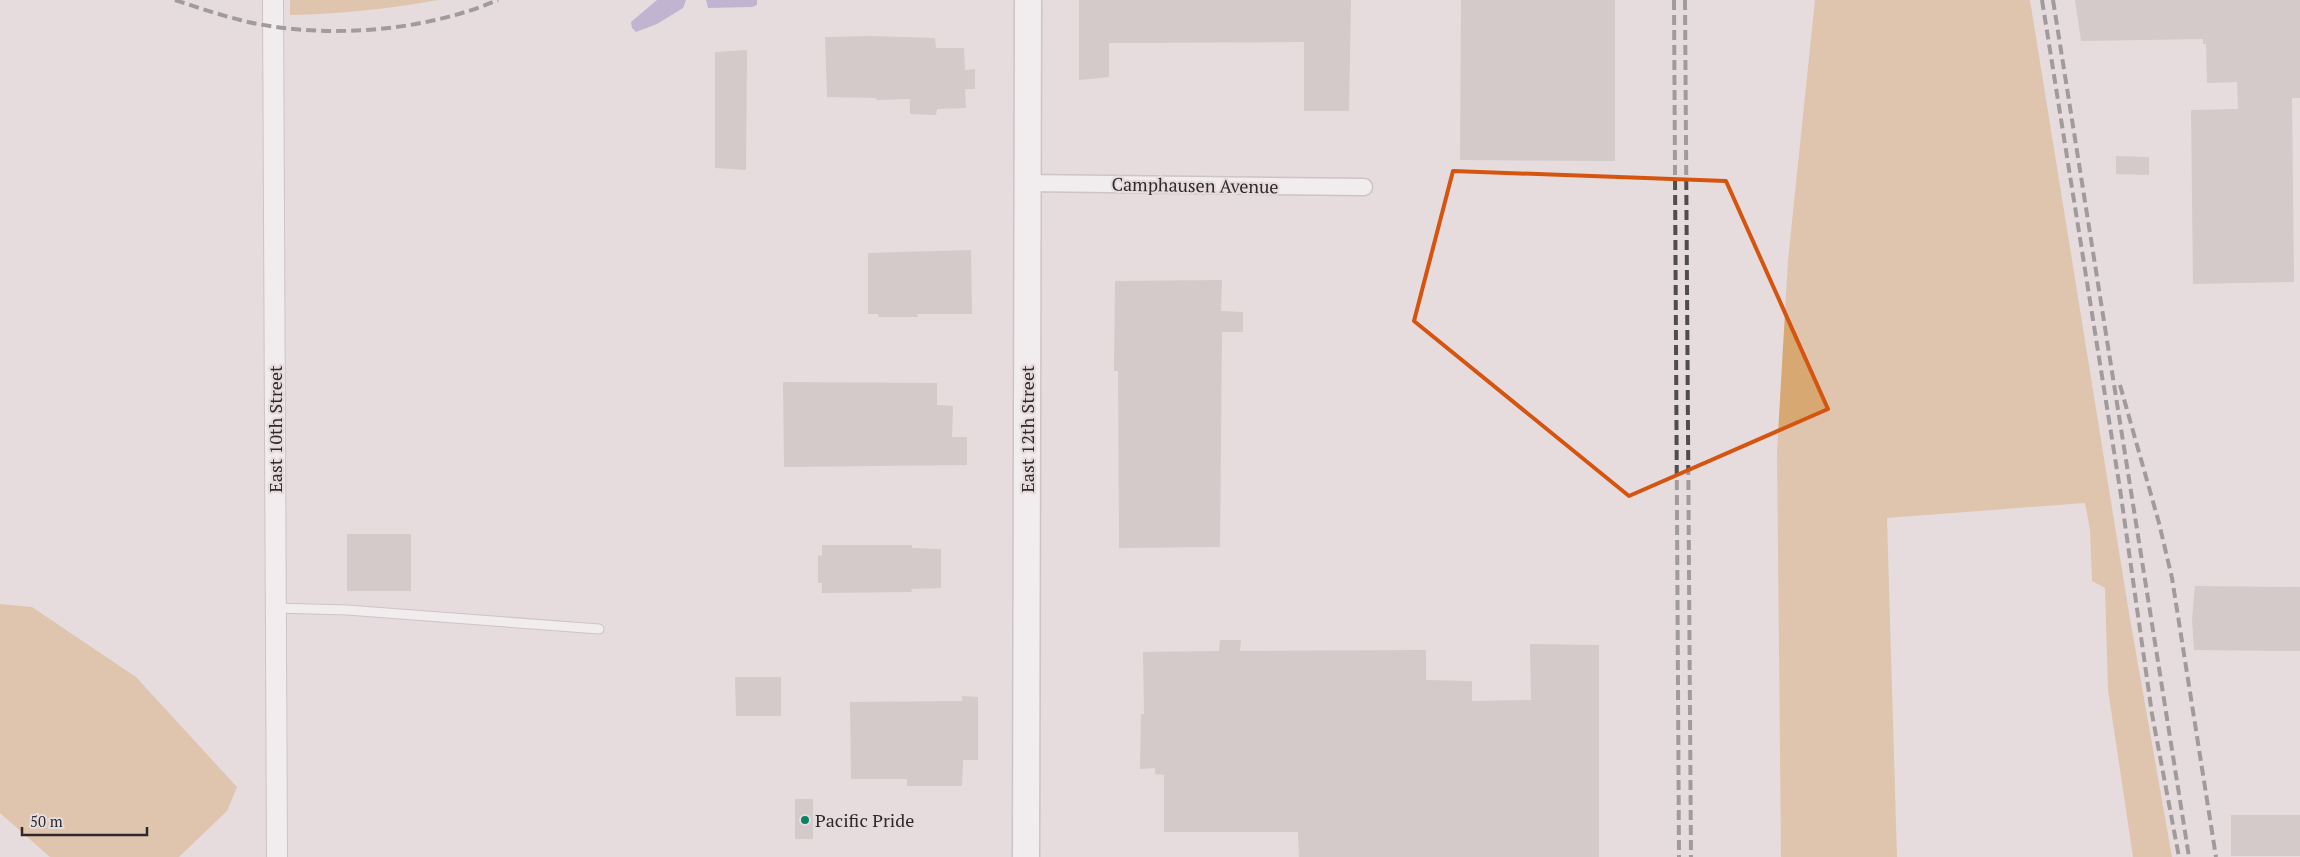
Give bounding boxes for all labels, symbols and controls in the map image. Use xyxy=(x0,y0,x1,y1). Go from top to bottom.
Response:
street label: Camphausen Avenue xyxy=(1111,172,1279,198)
street label: East 10th Street xyxy=(263,365,287,493)
street label: East 12th Street xyxy=(1015,365,1039,493)
scale bar xyxy=(22,804,148,836)
place label: Pacific Pride xyxy=(815,808,914,832)
text: 50 m xyxy=(30,811,63,831)
marker: Pacific Pride xyxy=(799,814,811,826)

